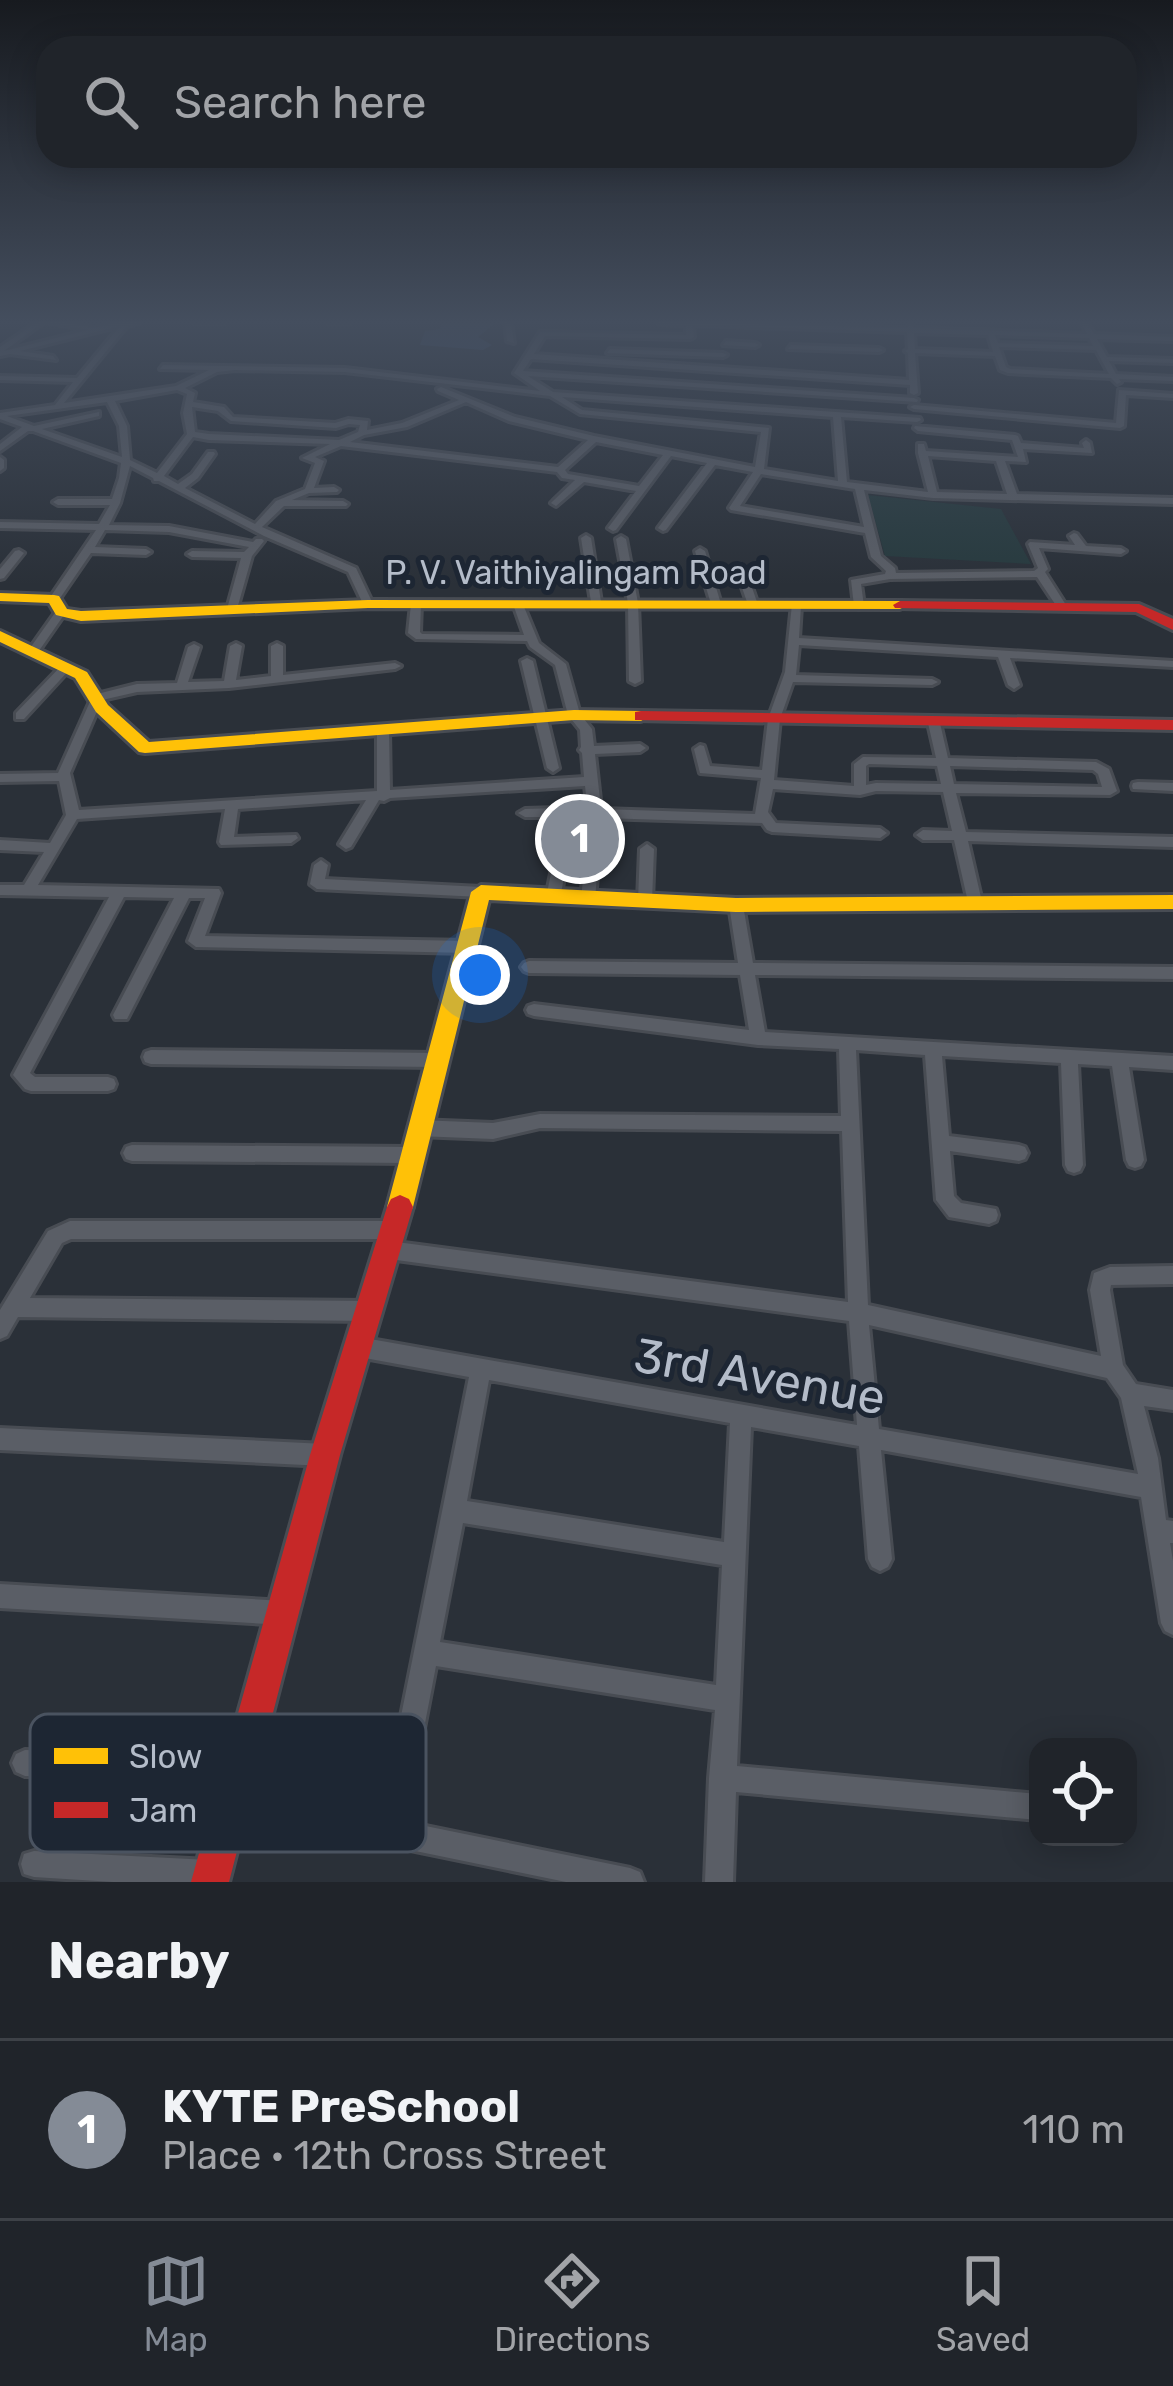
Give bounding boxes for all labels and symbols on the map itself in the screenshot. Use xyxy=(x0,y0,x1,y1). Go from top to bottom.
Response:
street label: P. V. Vaithiyalingam Road xyxy=(385,553,767,592)
pin: 1 xyxy=(541,794,619,884)
your location xyxy=(450,945,510,1005)
street label: 3rd Avenue xyxy=(630,1326,890,1427)
legend xyxy=(30,1714,426,1852)
text: Slow xyxy=(129,1737,203,1776)
text: Jam xyxy=(129,1791,197,1830)

